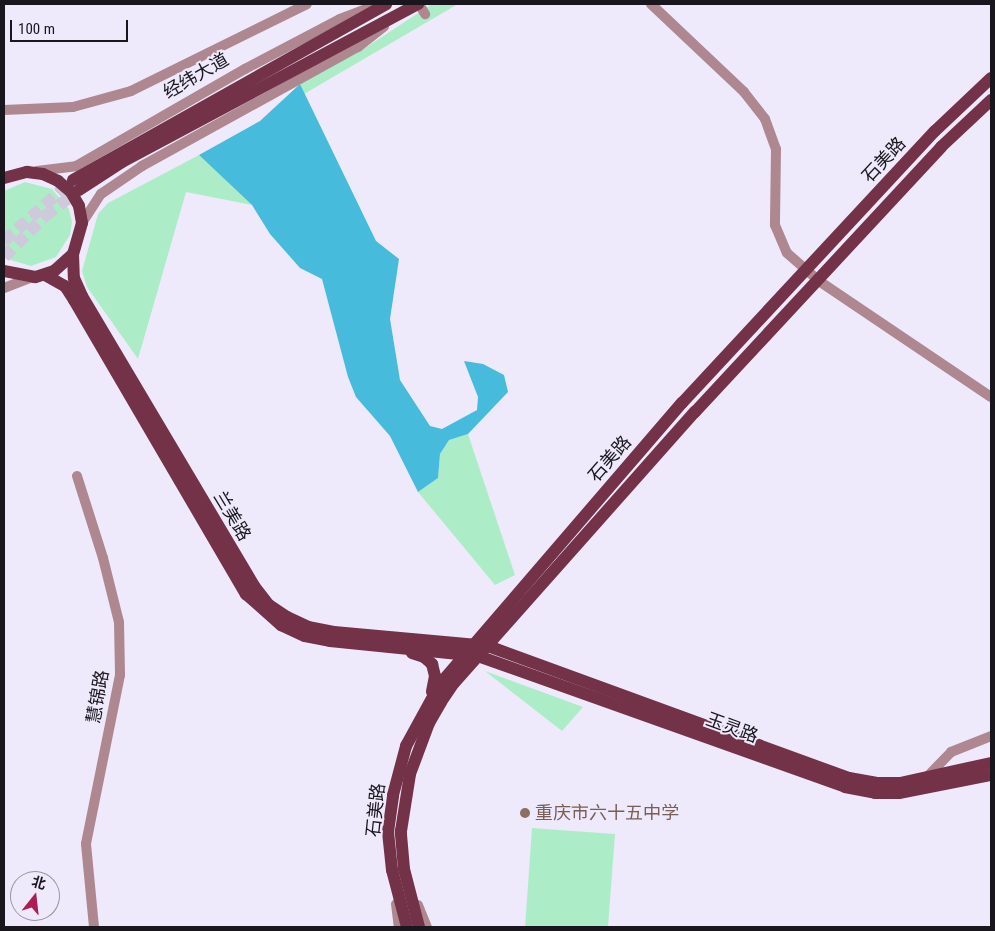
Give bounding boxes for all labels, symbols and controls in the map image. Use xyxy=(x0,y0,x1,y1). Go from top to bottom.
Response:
scale bar xyxy=(12,10,130,42)
text: 100 m xyxy=(18,20,55,38)
street label: 经纬大道 xyxy=(159,49,233,103)
street label: 石美路 xyxy=(858,133,910,187)
street label: 石美路 xyxy=(584,432,636,486)
street label: 兰美路 xyxy=(209,487,255,545)
street label: 慧锦路 xyxy=(83,669,113,725)
street label: 玉灵路 xyxy=(703,709,761,747)
street label: 石美路 xyxy=(362,782,390,838)
place label: 重庆市六十五中学 xyxy=(535,802,679,824)
marker: 重庆市六十五中学 xyxy=(519,807,531,819)
north arrow xyxy=(10,871,60,921)
text: 北 xyxy=(30,873,48,892)

